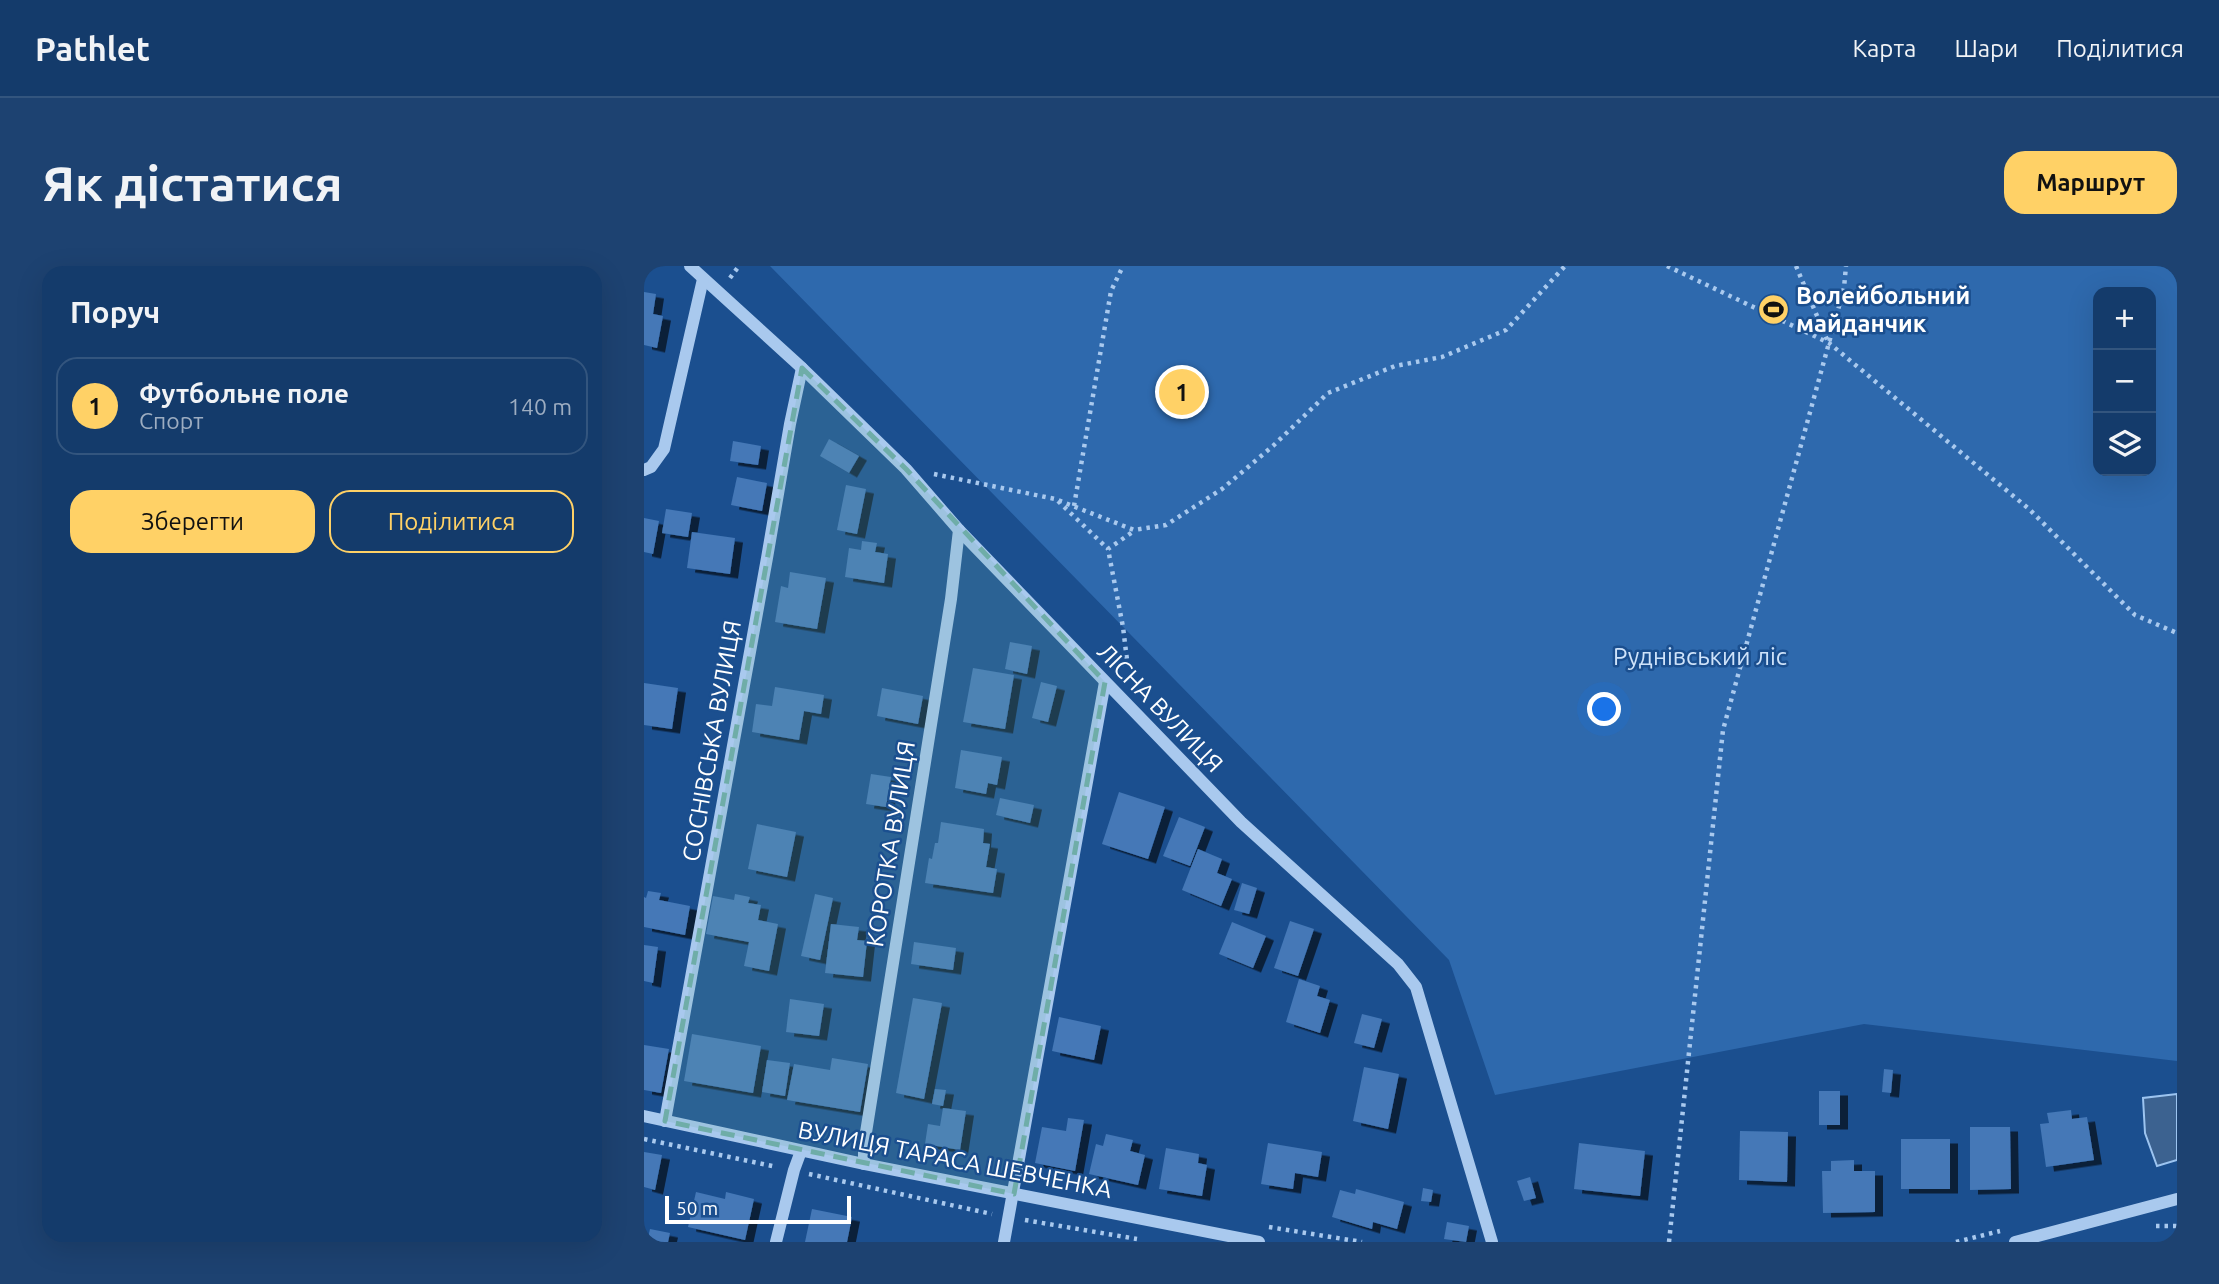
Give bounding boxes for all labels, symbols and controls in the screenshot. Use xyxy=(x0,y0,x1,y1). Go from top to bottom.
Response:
text: Pathlet xyxy=(35,30,150,67)
text: Карта xyxy=(1852,35,1916,62)
text: Шари xyxy=(1954,35,2018,62)
text: Поділитися xyxy=(2056,35,2184,62)
button: Маршрут xyxy=(2004,151,2177,214)
text: Як дістатися xyxy=(42,155,343,210)
place label: Волейбольний майданчик xyxy=(1796,282,1970,337)
map controls xyxy=(2093,287,2156,476)
button: + xyxy=(2093,287,2156,350)
sports icon: Волейбольний майданчик xyxy=(1756,293,1790,327)
text: Поруч xyxy=(70,295,160,329)
button: − xyxy=(2093,350,2156,413)
pin: 1 xyxy=(1159,366,1205,418)
text: Футбольне поле xyxy=(139,379,349,408)
text: 1 xyxy=(89,394,101,419)
text: 140 m xyxy=(508,394,572,419)
text: Спорт xyxy=(139,408,203,433)
button: layers xyxy=(2093,413,2156,476)
button: Зберегти xyxy=(70,490,315,553)
button: Поділитися xyxy=(329,490,574,553)
street label: СОСНІВСЬКА ВУЛИЦЯ xyxy=(677,618,746,864)
street label: ЛІСНА ВУЛИЦЯ xyxy=(1092,638,1228,778)
park label: Руднівський ліс xyxy=(1613,643,1787,670)
your location xyxy=(1587,692,1621,726)
street label: КОРОТКА ВУЛИЦЯ xyxy=(861,739,920,949)
street label: ВУЛИЦЯ ТАРАСА ШЕВЧЕНКА xyxy=(796,1116,1115,1203)
scale bar xyxy=(665,1193,850,1225)
text: 50 m xyxy=(676,1197,718,1219)

